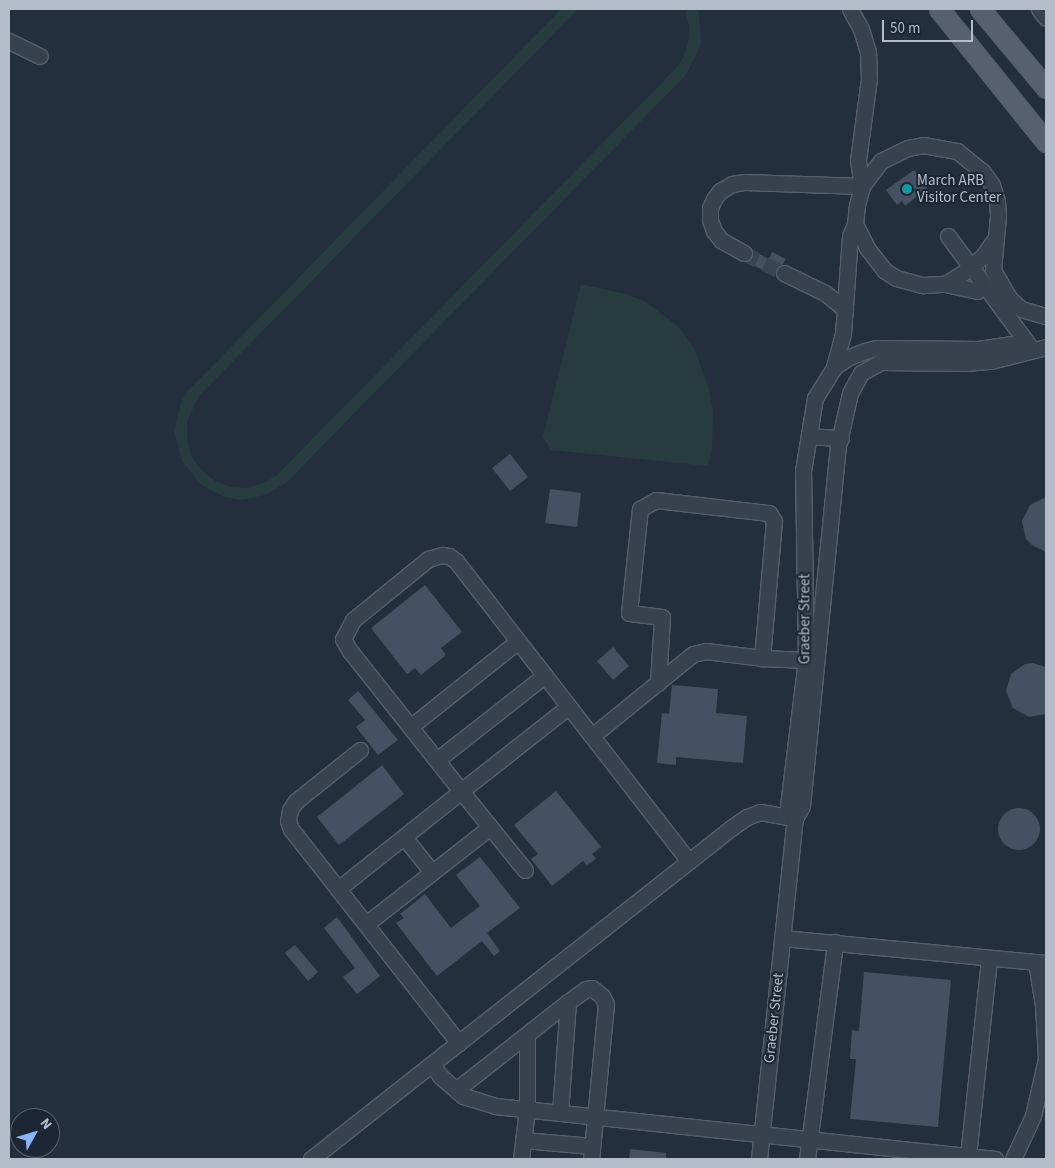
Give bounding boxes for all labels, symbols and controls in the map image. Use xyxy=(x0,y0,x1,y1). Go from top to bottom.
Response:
scale bar xyxy=(885,10,976,42)
text: 50 m xyxy=(890,18,920,39)
place label: March ARB Visitor Center xyxy=(917,171,1001,206)
marker: March ARB Visitor Center xyxy=(901,183,913,195)
street label: Graeber Street xyxy=(796,574,814,664)
street label: Graeber Street xyxy=(760,972,788,1064)
north arrow xyxy=(10,1108,60,1158)
text: N xyxy=(35,1114,57,1134)

